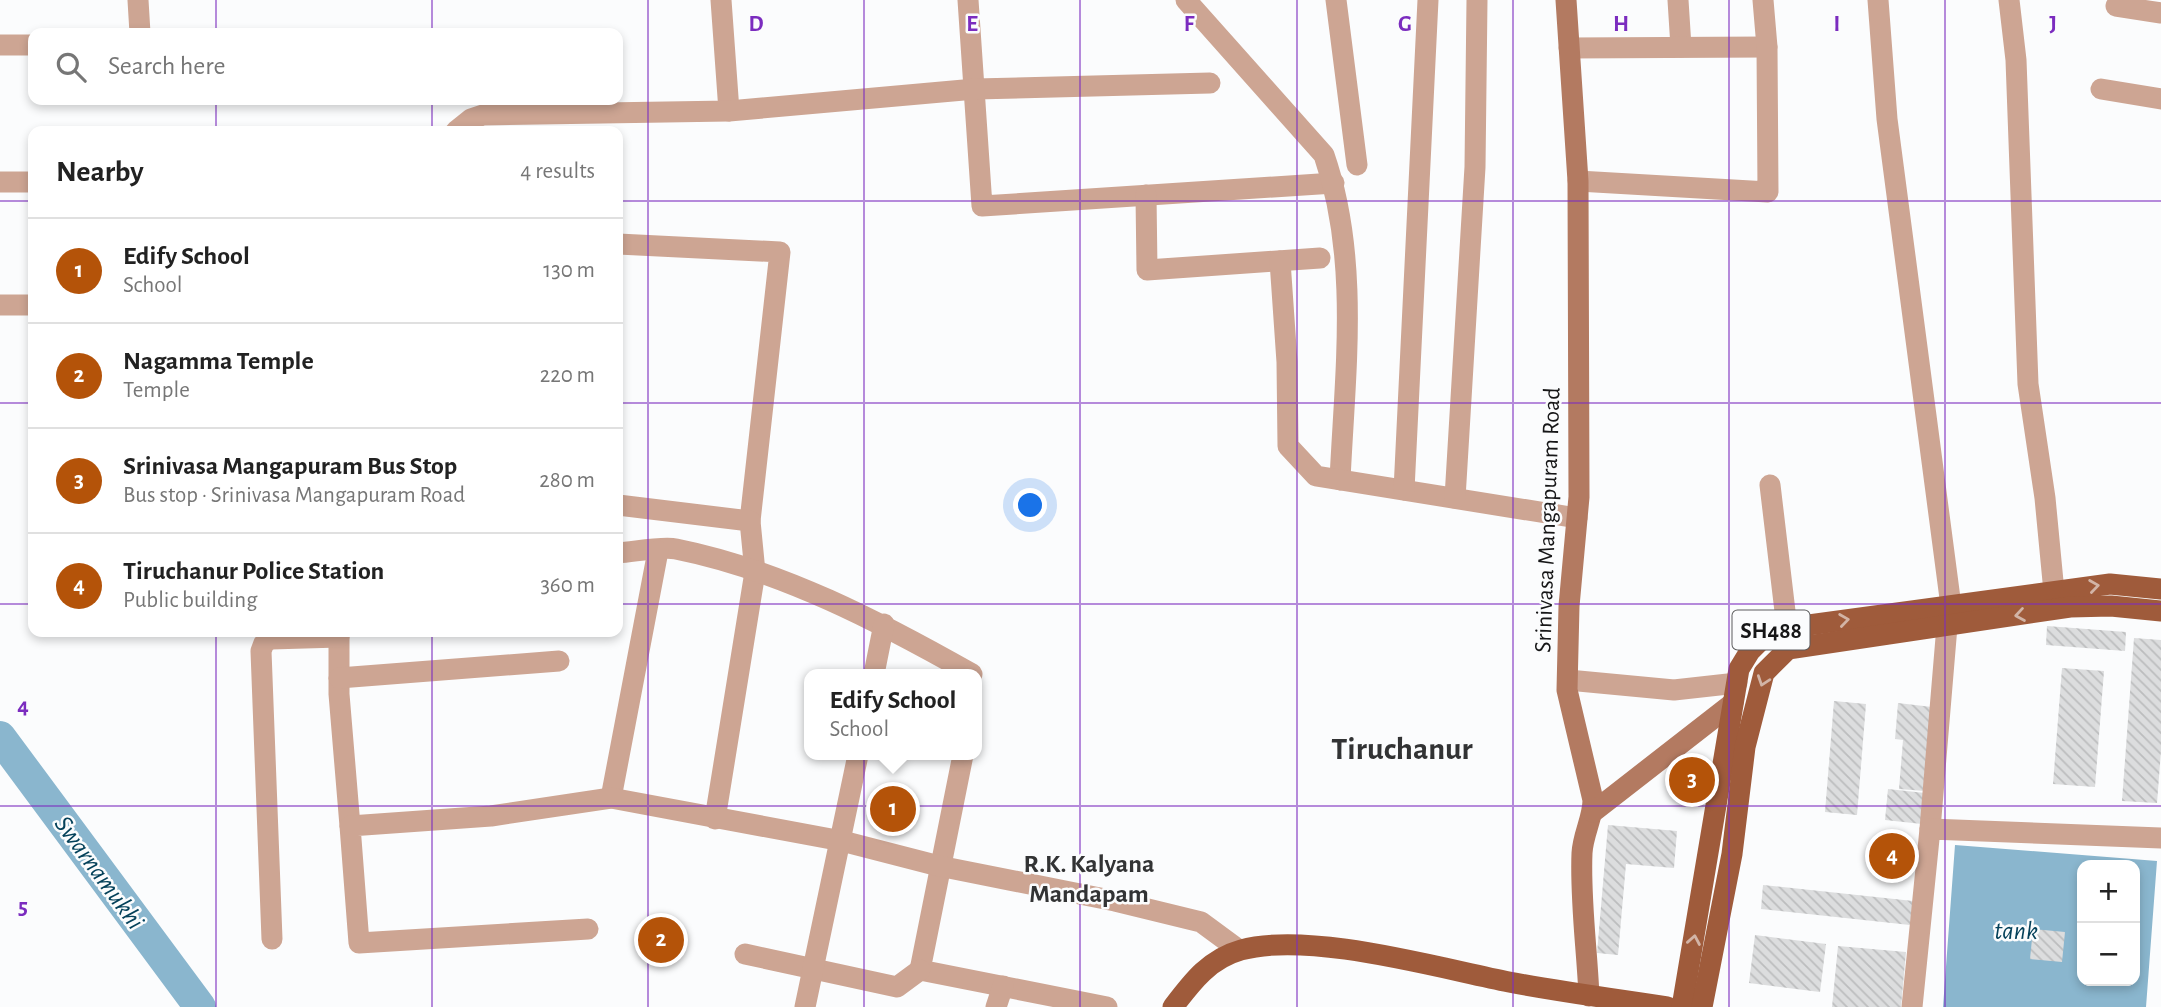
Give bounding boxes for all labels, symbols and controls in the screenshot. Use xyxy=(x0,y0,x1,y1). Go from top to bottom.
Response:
text: D xyxy=(748,13,764,36)
text: E xyxy=(966,13,978,36)
text: F xyxy=(1184,13,1195,36)
text: G xyxy=(1398,13,1412,36)
text: H xyxy=(1613,13,1629,36)
text: I xyxy=(1834,13,1840,36)
text: J xyxy=(2049,13,2057,36)
search box xyxy=(28,28,623,105)
icon: search xyxy=(52,48,90,86)
text: Search here xyxy=(108,53,226,79)
text: Nearby xyxy=(56,157,144,187)
text: 4 results xyxy=(520,160,595,183)
text: Edify School xyxy=(123,243,250,269)
text: 1 xyxy=(75,259,83,282)
text: 130 m xyxy=(543,259,595,282)
text: School xyxy=(123,274,182,297)
text: Nagamma Temple xyxy=(123,348,314,374)
text: 2 xyxy=(74,364,84,387)
text: 220 m xyxy=(540,364,595,387)
text: Temple xyxy=(123,379,190,402)
street label: Srinivasa Mangapuram Road xyxy=(1531,387,1565,653)
text: Srinivasa Mangapuram Bus Stop xyxy=(123,453,457,479)
text: 3 xyxy=(74,469,84,492)
text: 280 m xyxy=(539,469,595,492)
text: Bus stop · Srinivasa Mangapuram Road xyxy=(123,484,465,507)
your location xyxy=(1013,488,1047,522)
text: Tiruchanur Police Station xyxy=(123,558,384,584)
text: 4 xyxy=(73,574,85,597)
text: 360 m xyxy=(540,574,595,597)
one-way arrow xyxy=(2088,579,2100,594)
text: Public building xyxy=(123,589,257,612)
one-way arrow xyxy=(2014,607,2026,622)
road number: SH488 xyxy=(1732,610,1810,650)
one-way arrow xyxy=(1838,613,1850,628)
popup xyxy=(804,669,982,760)
one-way arrow xyxy=(1757,675,1771,687)
text: Edify School xyxy=(830,687,956,713)
text: 4 xyxy=(17,695,29,718)
text: School xyxy=(830,718,889,741)
district label: Tiruchanur xyxy=(1331,733,1473,765)
pin: 3 xyxy=(1669,754,1715,806)
pin: 1 xyxy=(870,783,916,835)
water label: Swarnamukhi xyxy=(50,811,149,934)
pin: 4 xyxy=(1869,830,1915,882)
district label: R.K. Kalyana Mandapam xyxy=(1024,851,1154,907)
map controls xyxy=(2077,860,2140,986)
button: + xyxy=(2077,860,2140,923)
text: 5 xyxy=(18,896,28,919)
pin: 2 xyxy=(638,914,684,966)
water label: tank xyxy=(1994,918,2038,944)
button: − xyxy=(2077,923,2140,986)
one-way arrow xyxy=(1686,934,1701,946)

